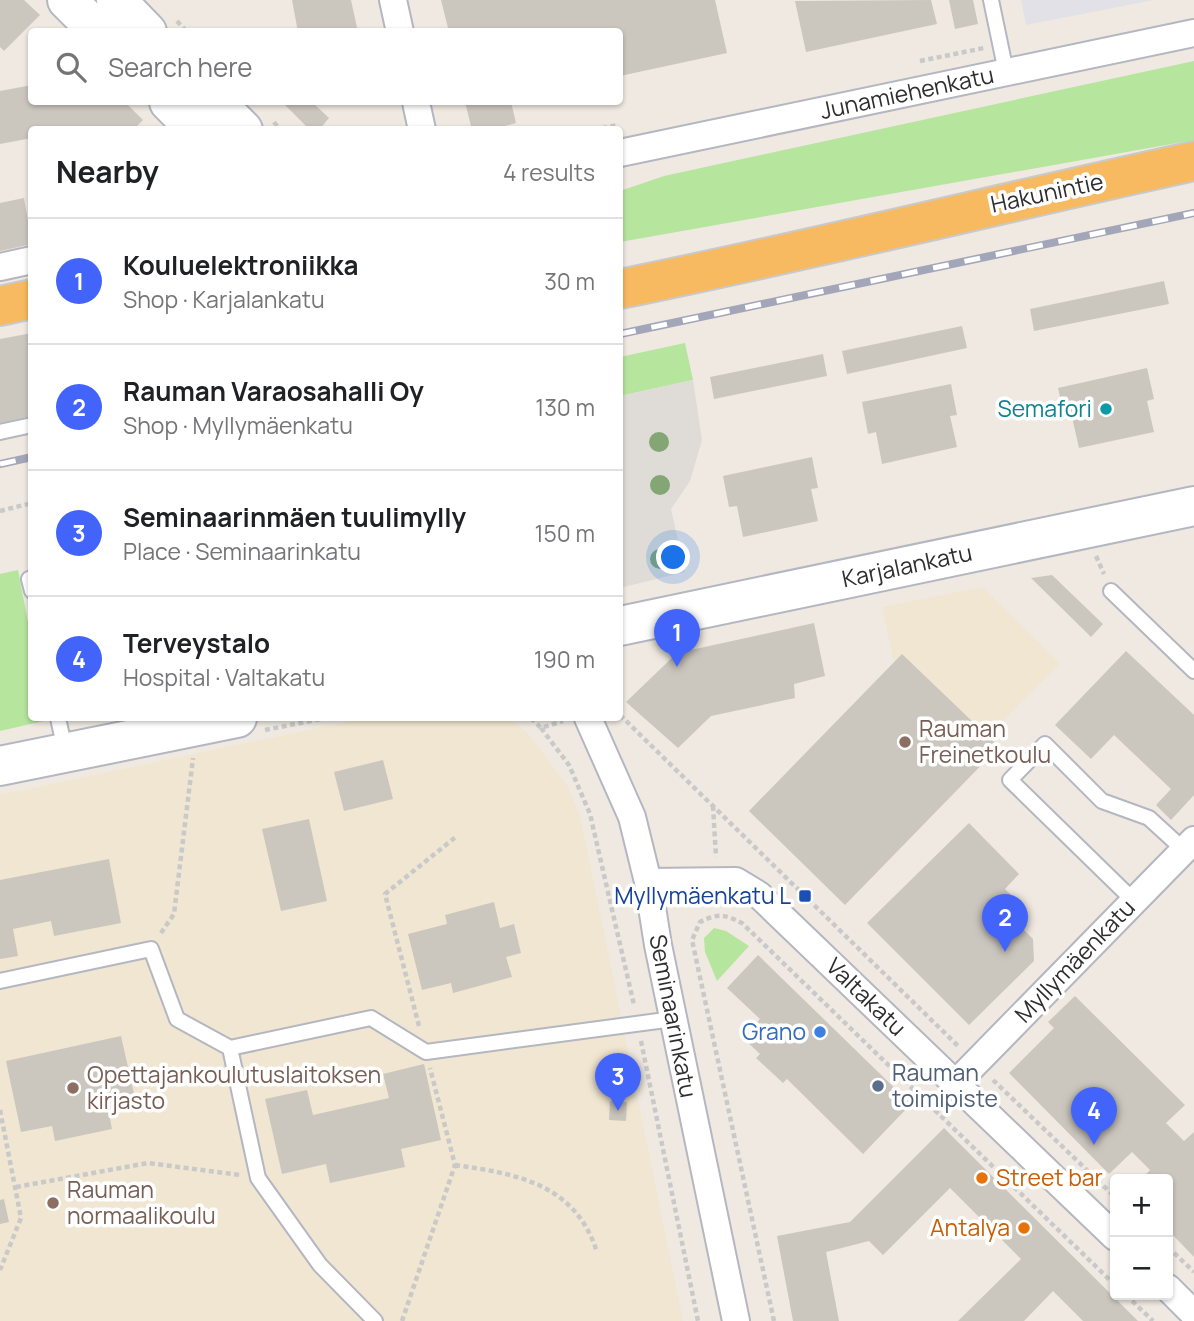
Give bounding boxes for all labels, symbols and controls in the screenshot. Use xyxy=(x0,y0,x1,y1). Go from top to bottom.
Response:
search box xyxy=(28,28,623,105)
icon: search xyxy=(52,48,90,86)
text: Search here xyxy=(108,49,253,85)
street label: Junamiehenkatu xyxy=(817,58,996,126)
text: Nearby xyxy=(56,151,159,192)
text: 4 results xyxy=(503,156,595,188)
street label: Hakunintie xyxy=(988,164,1106,220)
text: Kouluelektroniikka xyxy=(123,247,359,283)
text: 1 xyxy=(74,265,84,297)
text: 30 m xyxy=(544,265,595,297)
text: Shop · Karjalankatu xyxy=(123,283,325,315)
text: Rauman Varaosahalli Oy xyxy=(123,373,424,409)
text: 2 xyxy=(72,391,86,423)
text: 130 m xyxy=(535,391,595,423)
place label: Semafori xyxy=(997,392,1092,424)
marker: Semafori xyxy=(1098,401,1114,417)
text: Shop · Myllymäenkatu xyxy=(123,409,353,441)
text: Seminaarinmäen tuulimylly xyxy=(123,499,466,535)
text: 3 xyxy=(72,517,86,549)
text: 150 m xyxy=(535,517,595,549)
text: Place · Seminaarinkatu xyxy=(123,535,361,567)
street label: Karjalankatu xyxy=(839,536,975,594)
your location xyxy=(656,540,690,574)
pin: 1 xyxy=(654,609,700,667)
text: Terveystalo xyxy=(123,625,270,661)
text: 4 xyxy=(72,643,86,675)
text: 190 m xyxy=(534,643,595,675)
text: Hospital · Valtakatu xyxy=(123,661,325,693)
place label: Rauman Freinetkoulu xyxy=(919,712,1051,770)
marker: Rauman Freinetkoulu xyxy=(897,734,913,750)
place label: Myllymäenkatu L xyxy=(614,879,791,911)
marker: Myllymäenkatu L xyxy=(797,888,813,904)
street label: Myllymäenkatu xyxy=(1007,891,1142,1029)
pin: 2 xyxy=(982,894,1028,952)
street label: Seminaarinkatu xyxy=(642,931,706,1100)
street label: Valtakatu xyxy=(820,950,914,1043)
place label: Grano xyxy=(742,1015,806,1047)
marker: Grano xyxy=(812,1024,828,1040)
pin: 3 xyxy=(595,1053,641,1111)
place label: Rauman toimipiste xyxy=(892,1056,998,1114)
place label: Opettajankoulutuslaitoksen kirjasto xyxy=(87,1058,381,1116)
marker: Rauman toimipiste xyxy=(870,1078,886,1094)
marker: Opettajankoulutuslaitoksen kirjasto xyxy=(65,1080,81,1096)
pin: 4 xyxy=(1071,1087,1117,1145)
place label: Street bar xyxy=(996,1161,1103,1193)
marker: Street bar xyxy=(974,1170,990,1186)
place label: Rauman normaalikoulu xyxy=(67,1173,216,1231)
map controls xyxy=(1110,1174,1173,1300)
button: + xyxy=(1110,1174,1173,1237)
marker: Rauman normaalikoulu xyxy=(45,1195,61,1211)
place label: Antalya xyxy=(930,1211,1010,1243)
marker: Antalya xyxy=(1016,1220,1032,1236)
button: − xyxy=(1110,1237,1173,1300)

